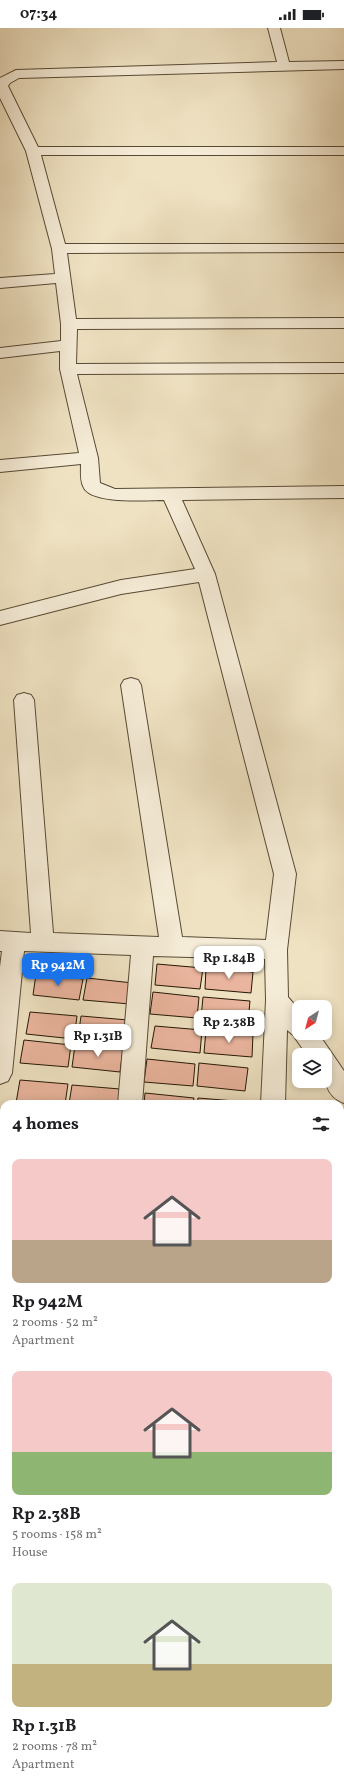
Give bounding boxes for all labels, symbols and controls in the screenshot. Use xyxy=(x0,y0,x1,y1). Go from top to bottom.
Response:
text: 07:34 xyxy=(20,4,57,25)
pin: Rp 1.84B xyxy=(188,946,270,980)
text: Rp 1.84B xyxy=(203,950,255,968)
pin: Rp 942M xyxy=(21,953,95,987)
text: Rp 942M xyxy=(31,957,85,975)
north arrow xyxy=(292,1000,332,1040)
map controls xyxy=(292,1000,332,1088)
pin: Rp 2.38B xyxy=(188,1010,270,1044)
text: Rp 2.38B xyxy=(203,1014,255,1032)
pin: Rp 1.31B xyxy=(57,1024,139,1058)
text: Rp 1.31B xyxy=(73,1028,123,1046)
button: layers xyxy=(292,1048,332,1088)
text: 4 homes xyxy=(12,1113,79,1136)
icon: filters xyxy=(310,1113,332,1135)
icon: home xyxy=(136,1185,208,1257)
text: Rp 942M xyxy=(12,1291,83,1314)
text: 2 rooms · 52 m² xyxy=(12,1314,98,1332)
text: Apartment xyxy=(12,1332,75,1350)
icon: home xyxy=(136,1397,208,1469)
text: Rp 2.38B xyxy=(12,1503,81,1526)
text: 5 rooms · 158 m² xyxy=(12,1526,102,1544)
text: House xyxy=(12,1544,48,1562)
icon: home xyxy=(136,1609,208,1681)
text: Rp 1.31B xyxy=(12,1715,76,1738)
text: 2 rooms · 78 m² xyxy=(12,1738,97,1756)
text: Apartment xyxy=(12,1756,75,1774)

